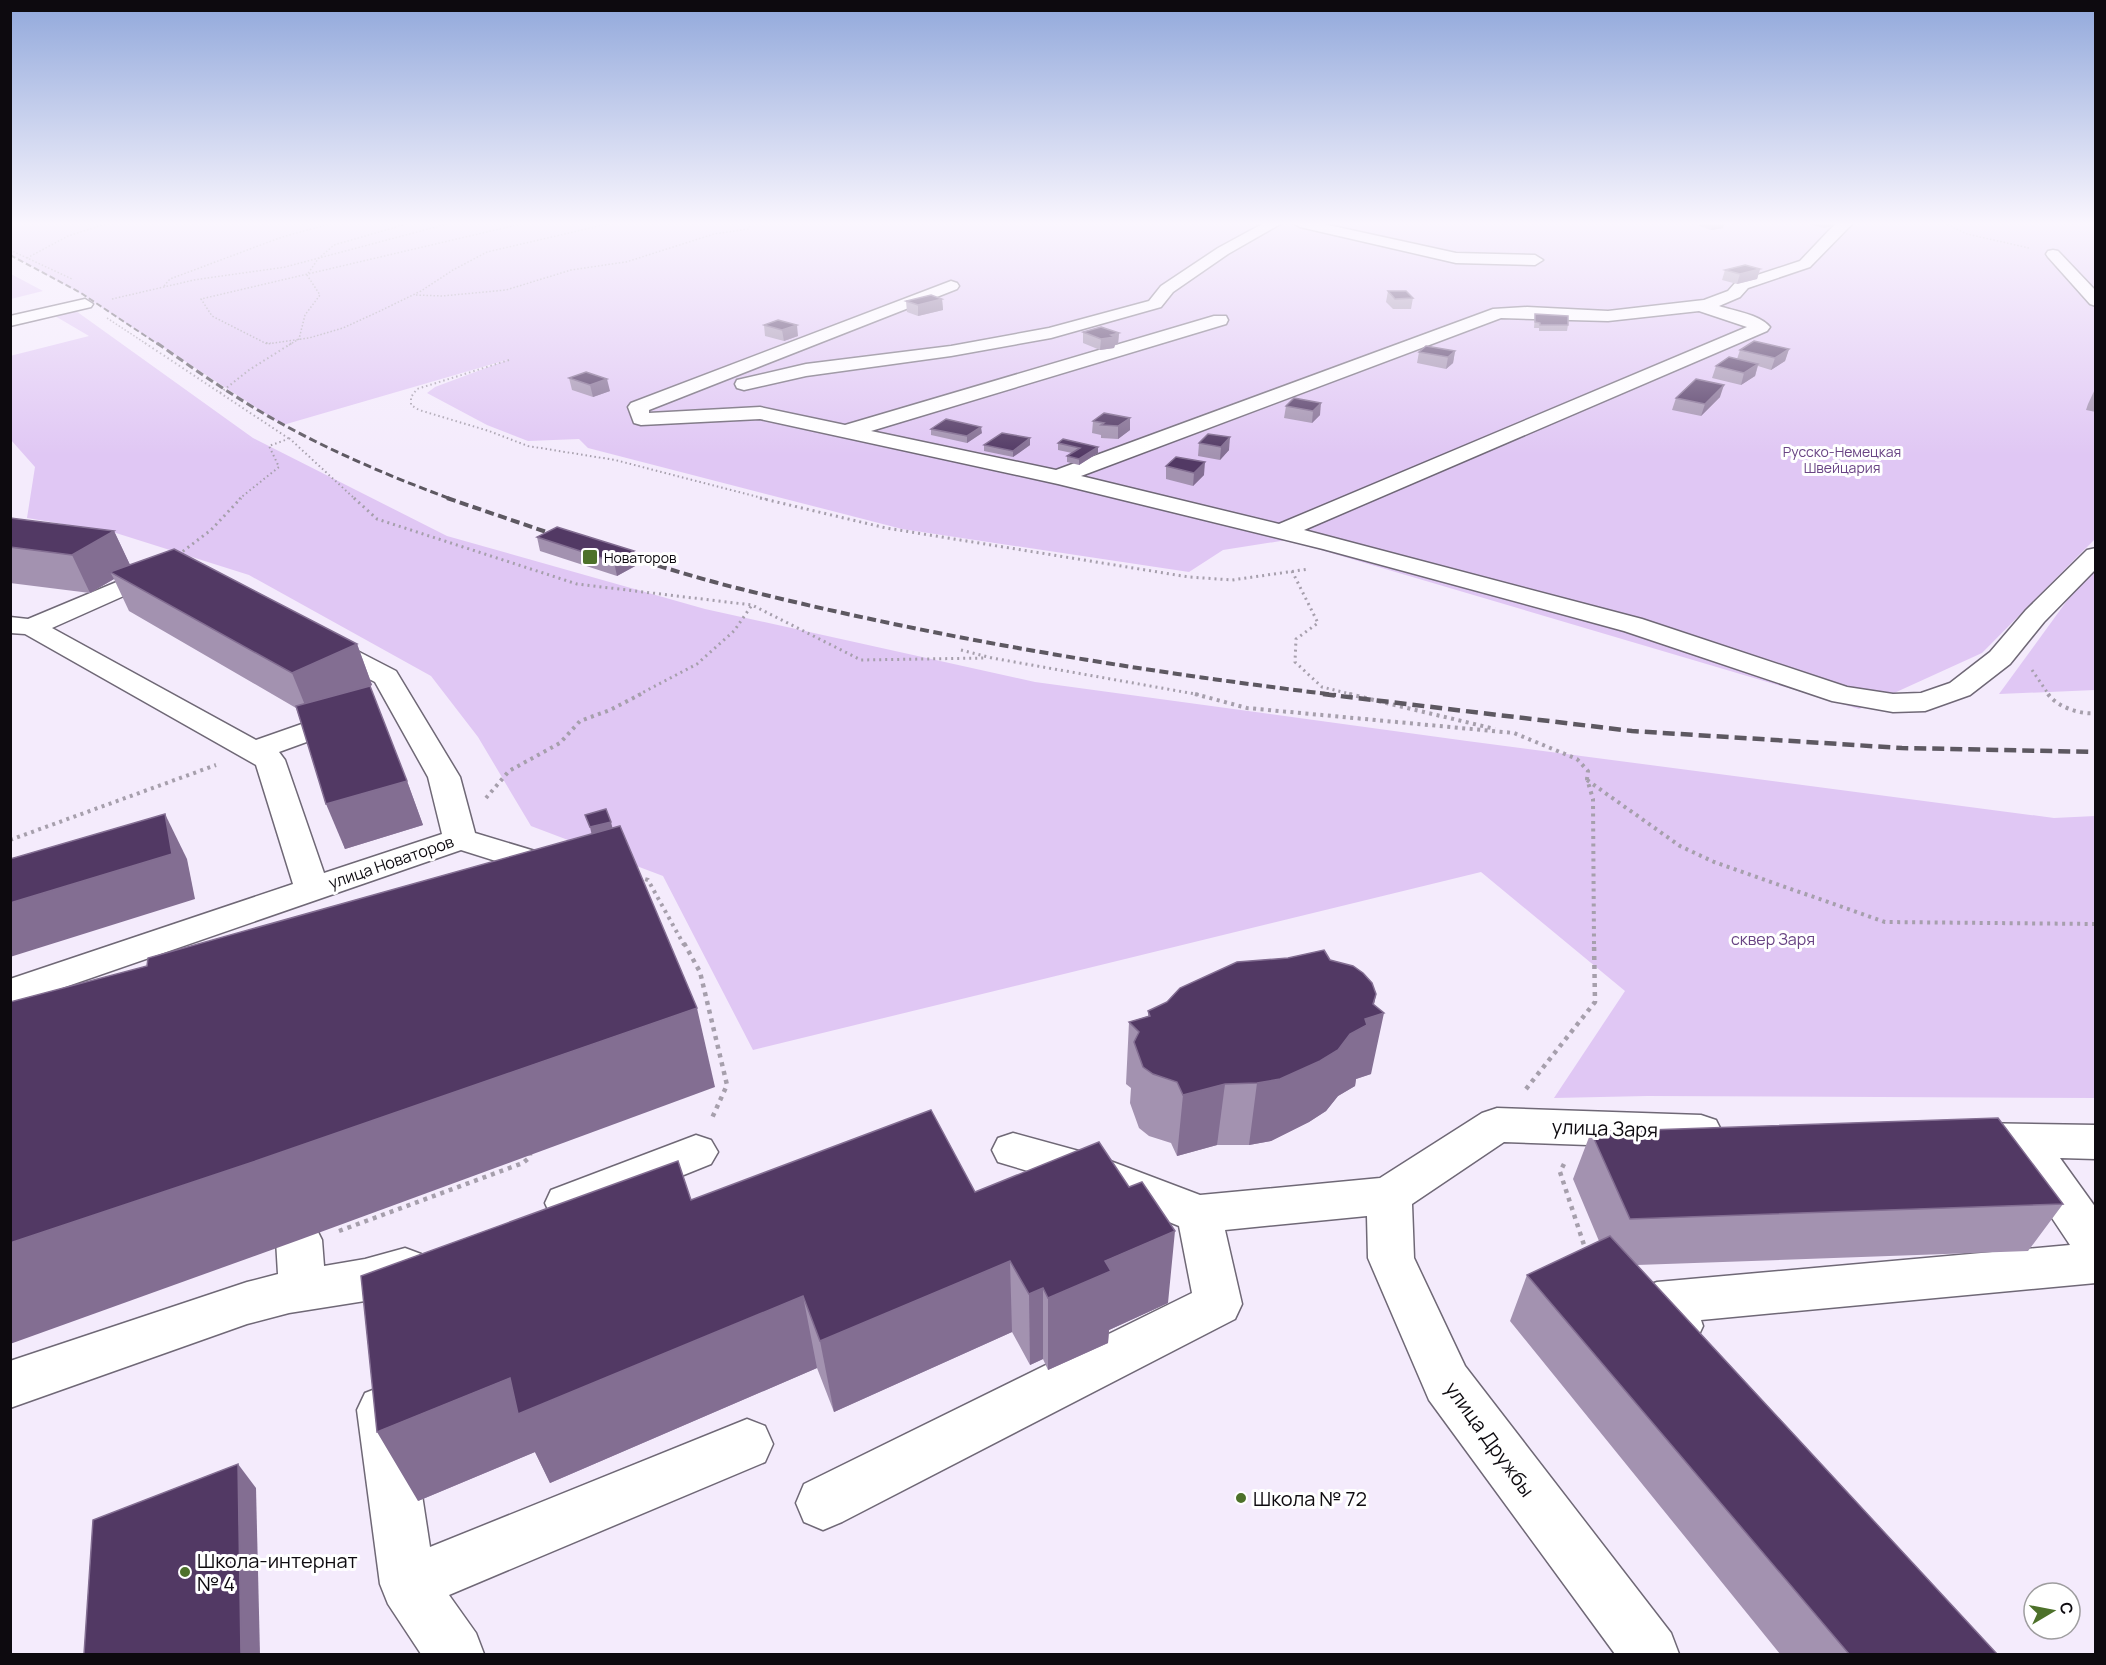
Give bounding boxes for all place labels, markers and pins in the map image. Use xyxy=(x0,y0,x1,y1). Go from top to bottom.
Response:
marker: Новаторов xyxy=(581,548,599,566)
place label: Новаторов xyxy=(604,548,677,567)
place label: Школа № 72 xyxy=(1253,1485,1367,1512)
marker: Школа № 72 xyxy=(1234,1491,1248,1505)
place label: Школа-интернат № 4 xyxy=(197,1547,358,1597)
marker: Школа-интернат № 4 xyxy=(178,1565,192,1579)

